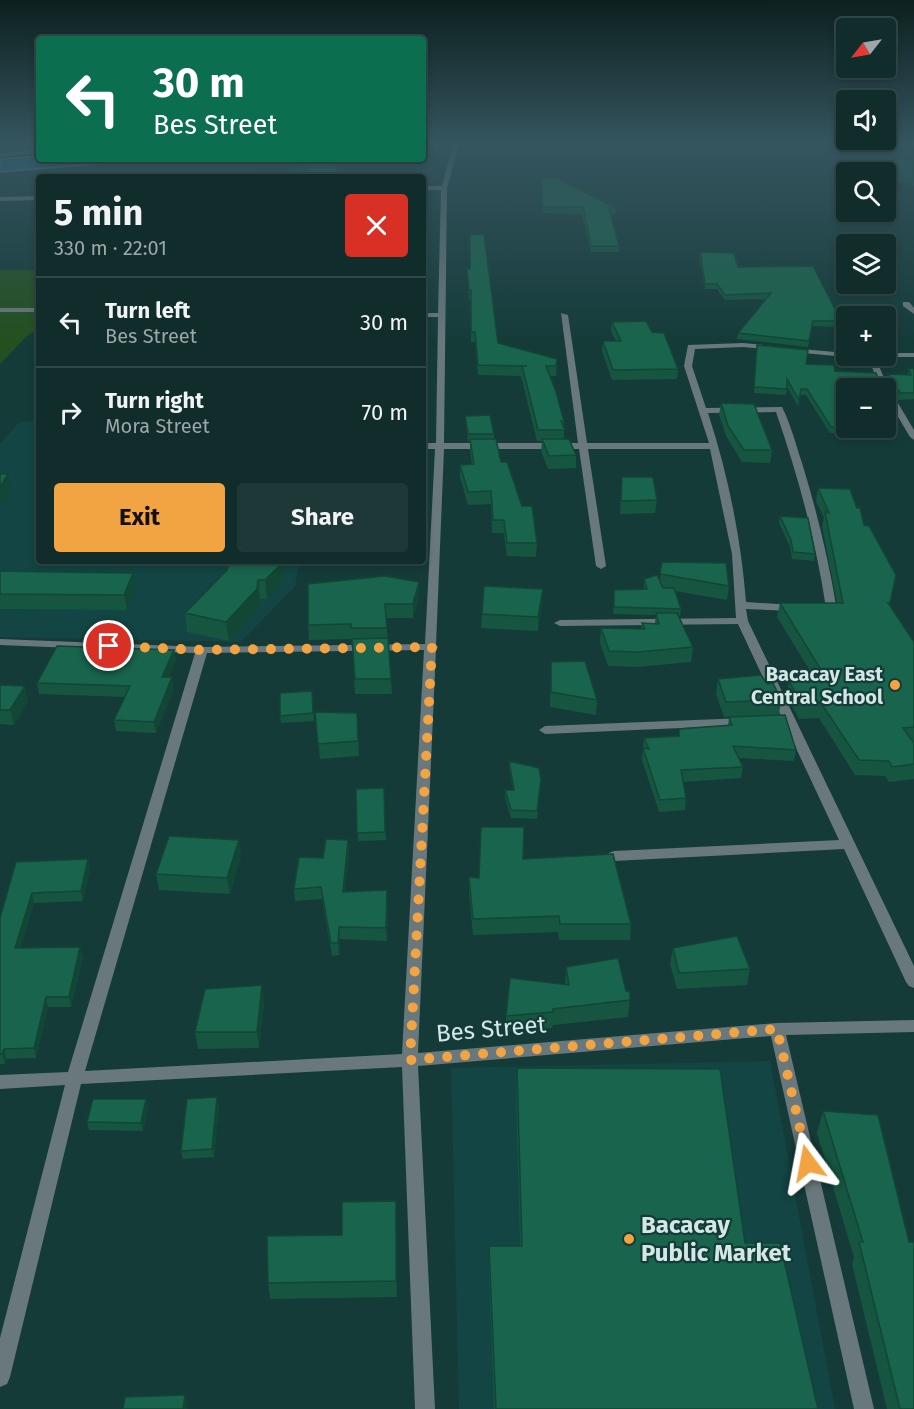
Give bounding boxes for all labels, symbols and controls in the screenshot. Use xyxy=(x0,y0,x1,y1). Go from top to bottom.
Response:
north arrow xyxy=(836,18,896,78)
map controls xyxy=(836,18,896,438)
text: 30 m xyxy=(153,58,245,108)
icon: left xyxy=(54,60,132,138)
button: sound xyxy=(836,90,896,150)
text: Bes Street xyxy=(153,109,277,141)
button: search xyxy=(836,162,896,222)
text: 5 min xyxy=(54,191,143,235)
button: close xyxy=(345,194,408,257)
button: layers xyxy=(836,234,896,294)
text: 330 m · 22:01 xyxy=(54,236,167,260)
text: Turn left xyxy=(105,297,190,324)
icon: left xyxy=(54,306,87,339)
button: + xyxy=(836,306,896,366)
text: 30 m xyxy=(360,309,408,336)
text: Bes Street xyxy=(105,324,197,348)
button: − xyxy=(836,378,896,438)
text: Turn right xyxy=(105,387,204,414)
icon: right xyxy=(54,396,87,429)
text: 70 m xyxy=(362,399,408,426)
text: Mora Street xyxy=(105,414,210,438)
button: Exit xyxy=(54,483,225,552)
button: Share xyxy=(237,483,408,552)
pin xyxy=(83,620,134,671)
icon: arrive xyxy=(92,629,125,662)
place label: Bacacay East Central School xyxy=(751,662,883,709)
marker: Bacacay East Central School xyxy=(888,678,902,692)
street label: Bes Street xyxy=(435,1010,548,1048)
position arrow xyxy=(776,1131,840,1195)
place label: Bacacay Public Market xyxy=(641,1211,792,1267)
marker: Bacacay Public Market xyxy=(622,1232,636,1246)

